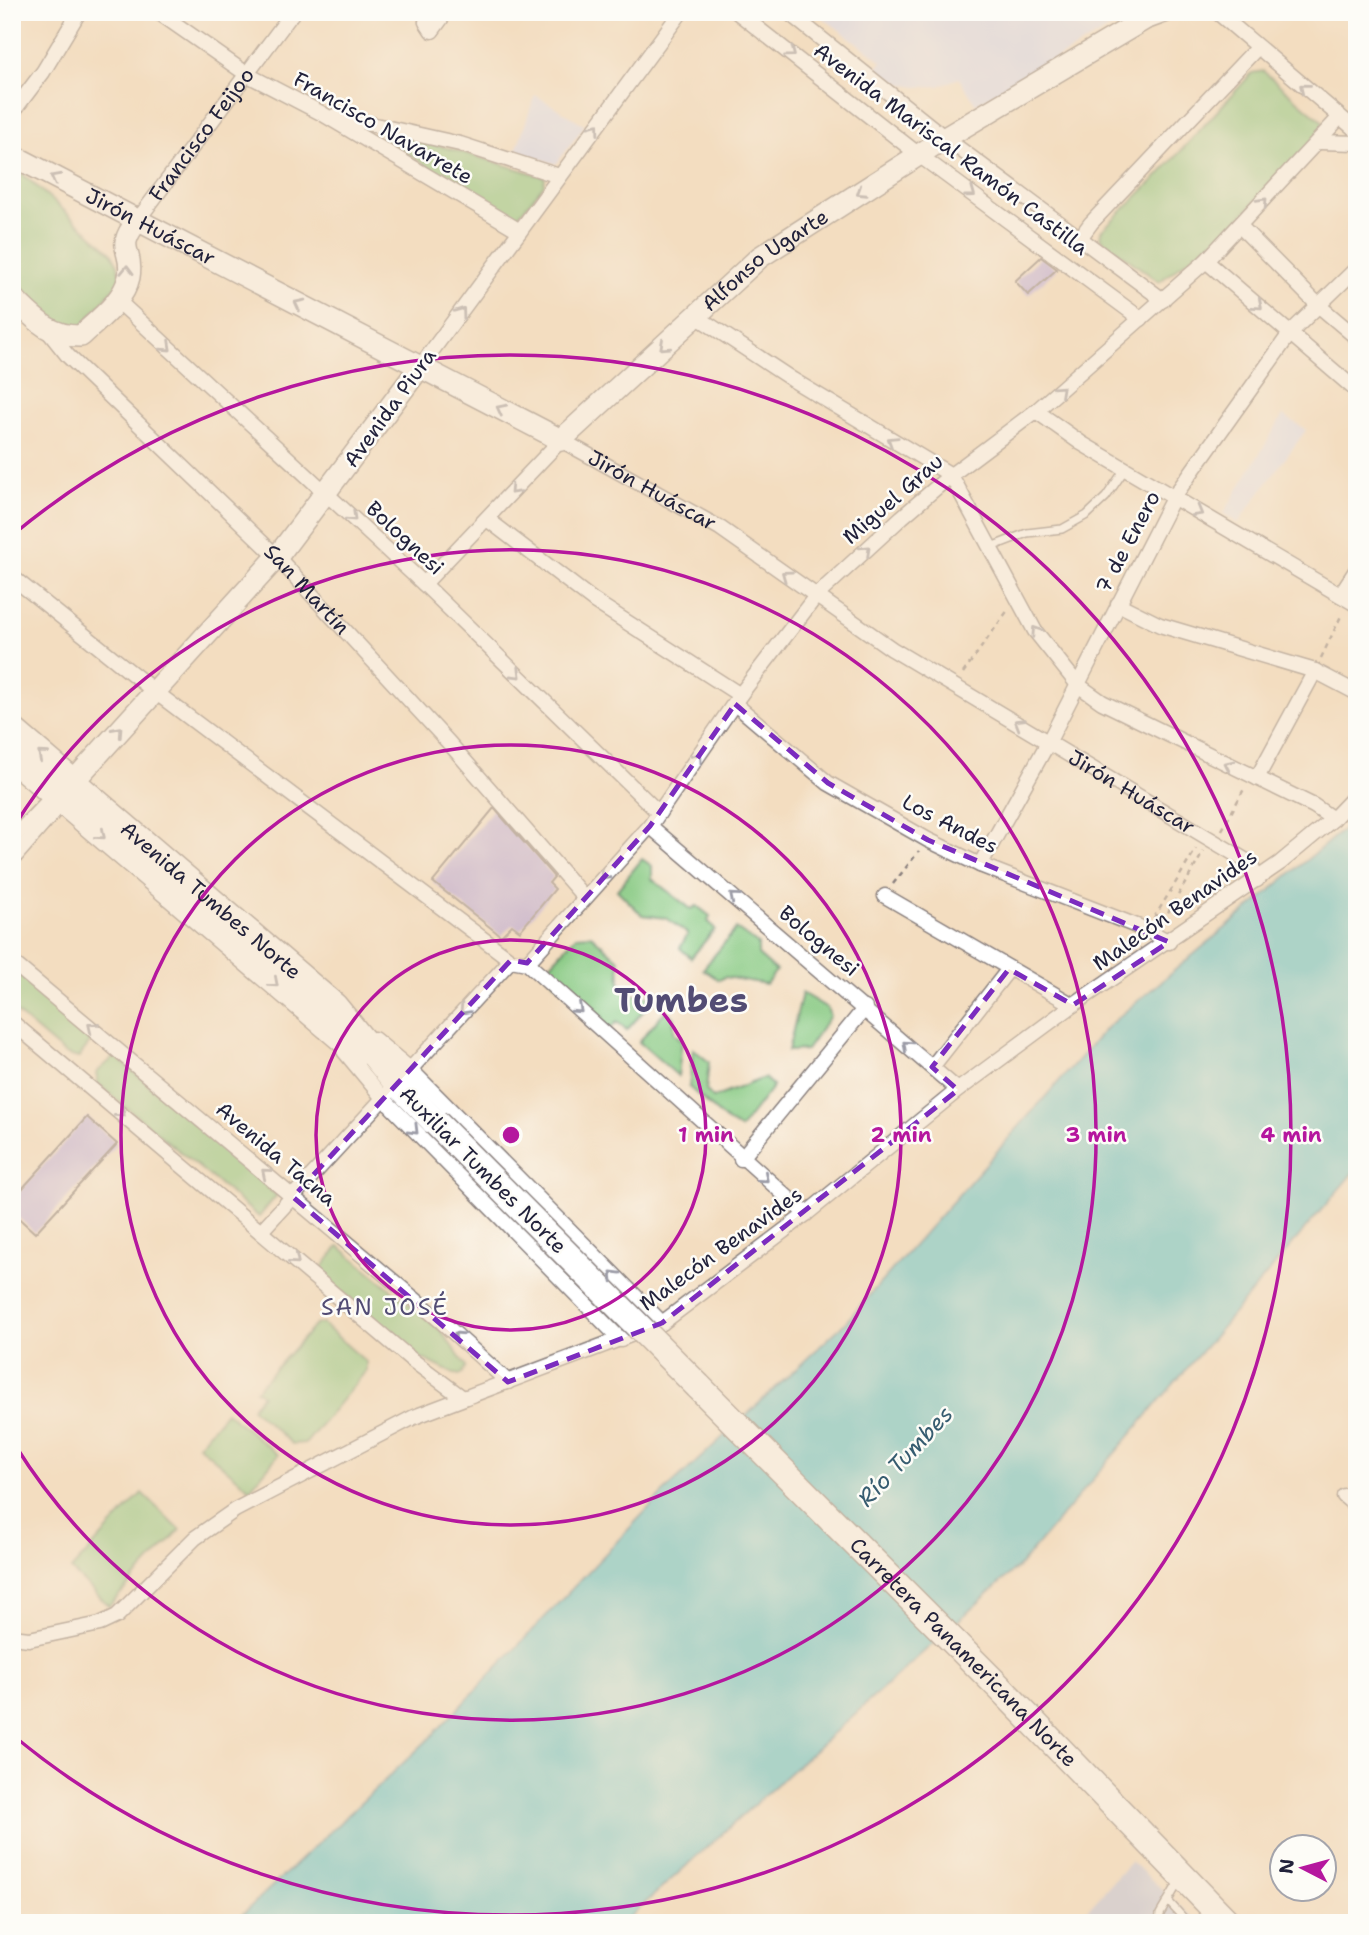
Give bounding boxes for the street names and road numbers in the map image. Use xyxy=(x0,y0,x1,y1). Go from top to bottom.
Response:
street label: Avenida Mariscal Ramón Castilla xyxy=(808,36,1094,262)
street label: Francisco Feijoo xyxy=(143,62,261,207)
street label: Francisco Navarrete xyxy=(288,65,478,191)
street label: Jirón Huáscar xyxy=(81,182,220,272)
street label: Alfonso Ugarte xyxy=(696,203,834,318)
street label: Avenida Piura xyxy=(337,343,443,473)
street label: Jirón Huáscar xyxy=(583,444,722,537)
street label: Miguel Grau xyxy=(837,447,949,551)
street label: 7 de Enero xyxy=(1089,486,1167,598)
street label: Bolognesi xyxy=(360,495,450,581)
street label: San Martín xyxy=(258,538,356,641)
street label: Jirón Huáscar xyxy=(1063,744,1200,841)
street label: Los Andes xyxy=(897,788,1003,860)
street label: Avenida Tumbes Norte xyxy=(115,815,307,986)
street label: Malecón Benavides xyxy=(1087,843,1263,977)
street label: Bolognesi xyxy=(773,899,865,983)
street label: Auxiliar Tumbes Norte xyxy=(393,1080,573,1260)
street label: Avenida Tacna xyxy=(210,1095,342,1213)
street label: Malecón Benavides xyxy=(634,1180,808,1318)
street label: Carretera Panamericana Norte xyxy=(843,1531,1083,1773)

